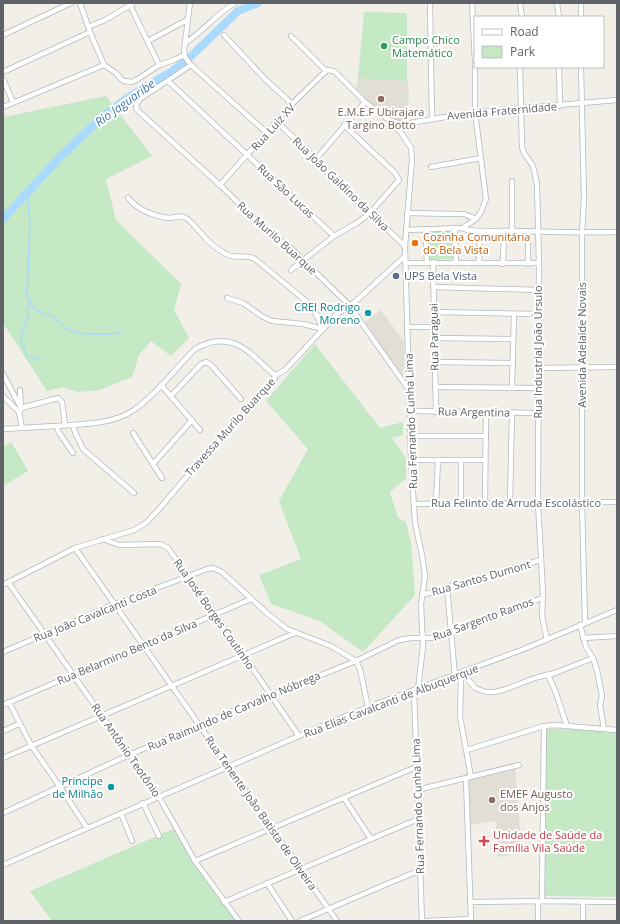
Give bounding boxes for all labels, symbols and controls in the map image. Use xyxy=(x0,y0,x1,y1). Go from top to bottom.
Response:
legend xyxy=(474,16,604,68)
text: Road xyxy=(510,23,539,40)
place label: Campo Chico Matemático xyxy=(392,32,460,60)
marker: Campo Chico Matemático xyxy=(379,41,389,51)
text: Park xyxy=(510,43,536,60)
water label: Rio Jaguaribe xyxy=(91,75,158,130)
marker: E.M.E.F Ubirajara Targino Botto xyxy=(376,94,386,104)
street label: Avenida Fraternidade xyxy=(447,98,557,123)
street label: Rua Luiz XV xyxy=(247,100,298,153)
place label: E.M.E.F Ubirajara Targino Botto xyxy=(338,104,424,132)
street label: Rua João Galdino da Silva xyxy=(290,133,393,234)
street label: Rua São Lucas xyxy=(254,160,318,221)
street label: Rua Murilo Buarque xyxy=(234,198,321,278)
place label: Cozinha Comunitária do Bela Vista xyxy=(423,229,530,257)
marker: Cozinha Comunitária do Bela Vista xyxy=(410,238,420,248)
place label: UPS Bela Vista xyxy=(404,268,477,283)
marker: UPS Bela Vista xyxy=(391,271,401,281)
street label: Avenida Adelaide Novais xyxy=(574,282,589,408)
street label: Rua Industrial João Úrsulo xyxy=(530,285,545,419)
place label: CREI Rodrigo Moreno xyxy=(294,299,360,327)
street label: Rua Paraguai xyxy=(425,303,442,371)
marker: CREI Rodrigo Moreno xyxy=(363,308,373,318)
street label: Rua Fernando Cunha Lima xyxy=(401,353,420,489)
street label: Travessa Murilo Buarque xyxy=(181,374,278,479)
street label: Rua Argentina xyxy=(438,403,510,420)
street label: Rua Felinto de Arruda Escolástico xyxy=(431,495,601,510)
street label: Rua José Borges Coutinho xyxy=(170,555,259,672)
street label: Rua Santos Dumont xyxy=(430,556,532,599)
street label: Rua João Cavalcanti Costa xyxy=(31,582,159,645)
street label: Rua Sargento Ramos xyxy=(430,593,535,644)
street label: Rua Belarmino Bento da Silva xyxy=(55,615,199,688)
street label: Rua Elias Cavalcanti de Albuquerque xyxy=(301,660,480,741)
street label: Rua Raimundo de Carvalho Nóbrega xyxy=(145,667,323,754)
street label: Rua Antônio Teotônio xyxy=(88,700,165,800)
street label: Rua Tenente João Batista de Oliveira xyxy=(202,732,321,893)
street label: Rua Fernando Cunha Lima xyxy=(408,738,427,874)
place label: Príncipe de Milhão xyxy=(52,773,103,801)
marker: Príncipe de Milhão xyxy=(106,782,116,792)
place label: EMEF Augusto dos Anjos xyxy=(500,786,573,814)
marker: EMEF Augusto dos Anjos xyxy=(487,795,497,805)
place label: Unidade de Saúde da Família Vila Saúde xyxy=(493,827,602,855)
marker: Unidade de Saúde da Família Vila Saúde xyxy=(478,835,490,847)

